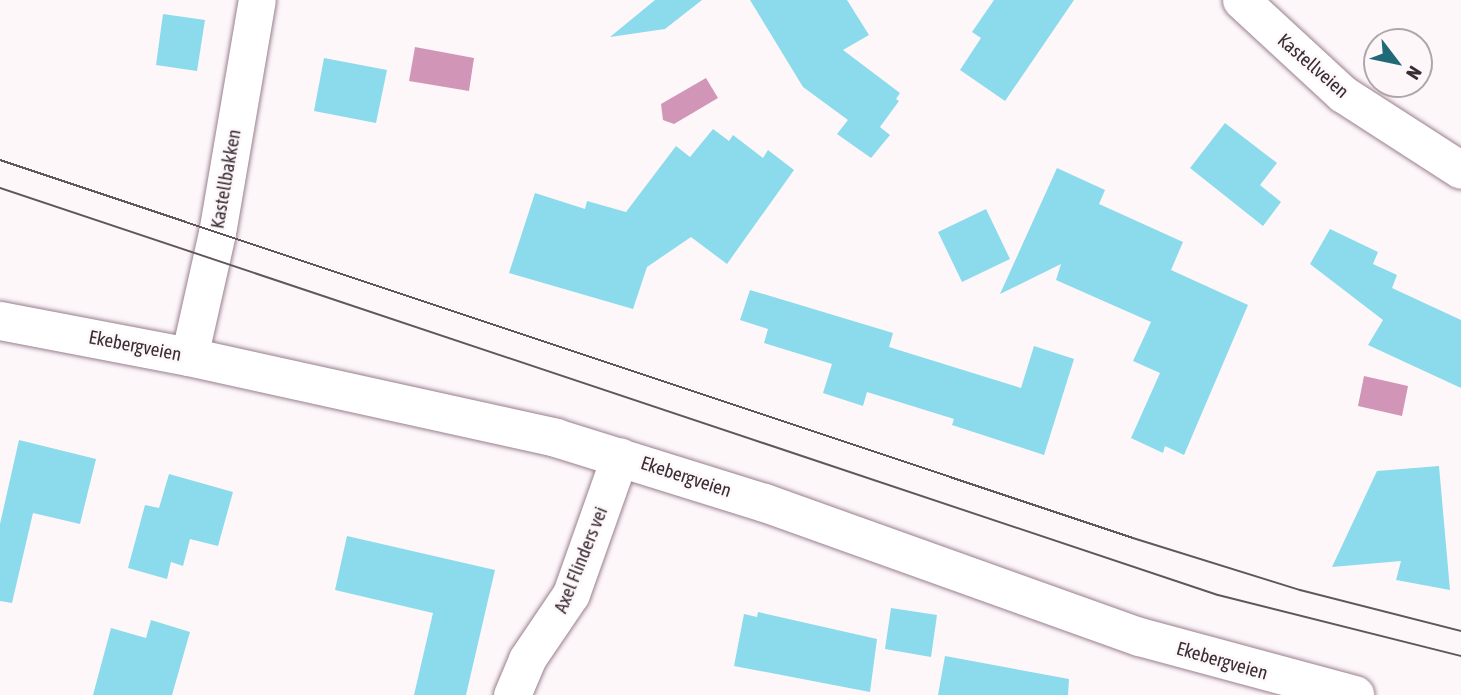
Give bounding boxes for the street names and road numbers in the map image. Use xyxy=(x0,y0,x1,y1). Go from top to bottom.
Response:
street label: Kastellveien xyxy=(1273,29,1353,103)
street label: Kastellbakken xyxy=(206,128,246,230)
street label: Ekebergveien xyxy=(87,326,183,366)
street label: Ekebergveien xyxy=(638,452,734,502)
street label: Axel Flinders vei xyxy=(549,504,613,616)
street label: Ekebergveien xyxy=(1174,637,1270,685)

